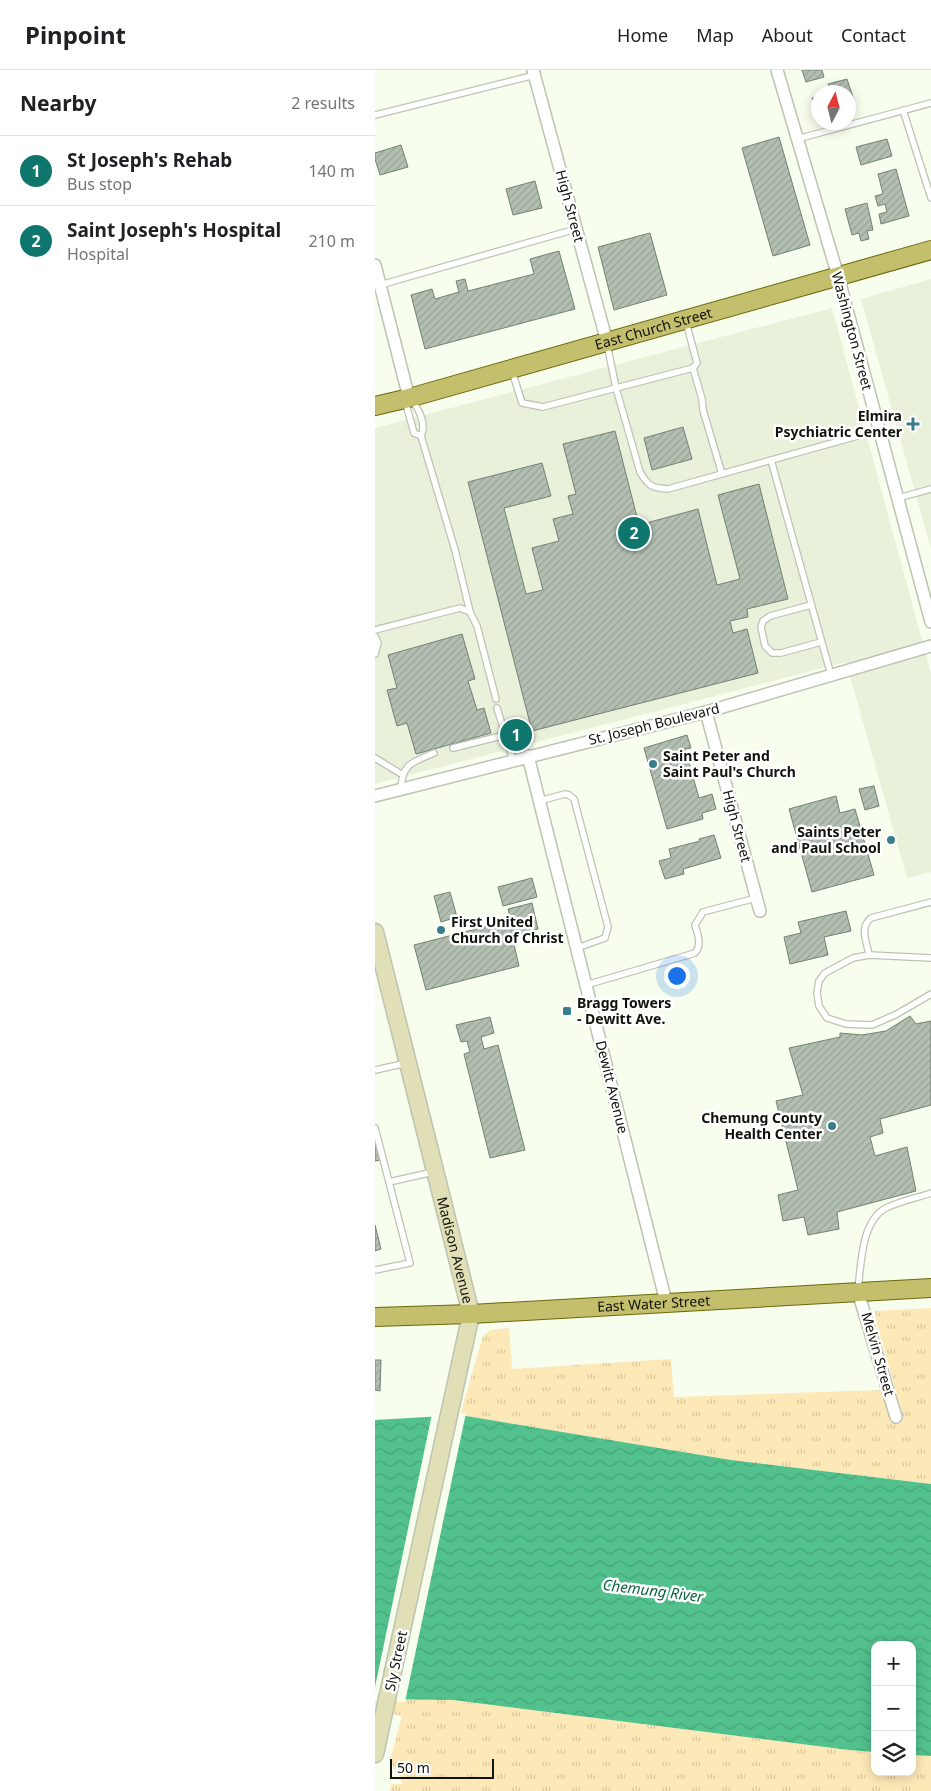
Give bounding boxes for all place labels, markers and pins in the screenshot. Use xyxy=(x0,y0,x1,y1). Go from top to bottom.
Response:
place label: Elmira Psychiatric Center xyxy=(775,406,903,441)
marker: Elmira Psychiatric Center xyxy=(906,417,920,431)
pin: 2 xyxy=(618,514,650,552)
pin: 1 xyxy=(500,716,532,754)
place label: Saint Peter and Saint Paul's Church xyxy=(663,746,796,781)
marker: Saint Peter and Saint Paul's Church xyxy=(647,758,659,770)
place label: Saints Peter and Paul School xyxy=(771,822,882,857)
marker: Saints Peter and Paul School xyxy=(885,834,897,846)
place label: First United Church of Christ xyxy=(451,912,564,947)
marker: First United Church of Christ xyxy=(435,924,447,936)
place label: Bragg Towers - Dewitt Ave. xyxy=(577,993,671,1028)
marker: Bragg Towers - Dewitt Ave. xyxy=(561,1005,573,1017)
place label: Chemung County Health Center xyxy=(701,1108,823,1143)
marker: Chemung County Health Center xyxy=(826,1120,838,1132)

